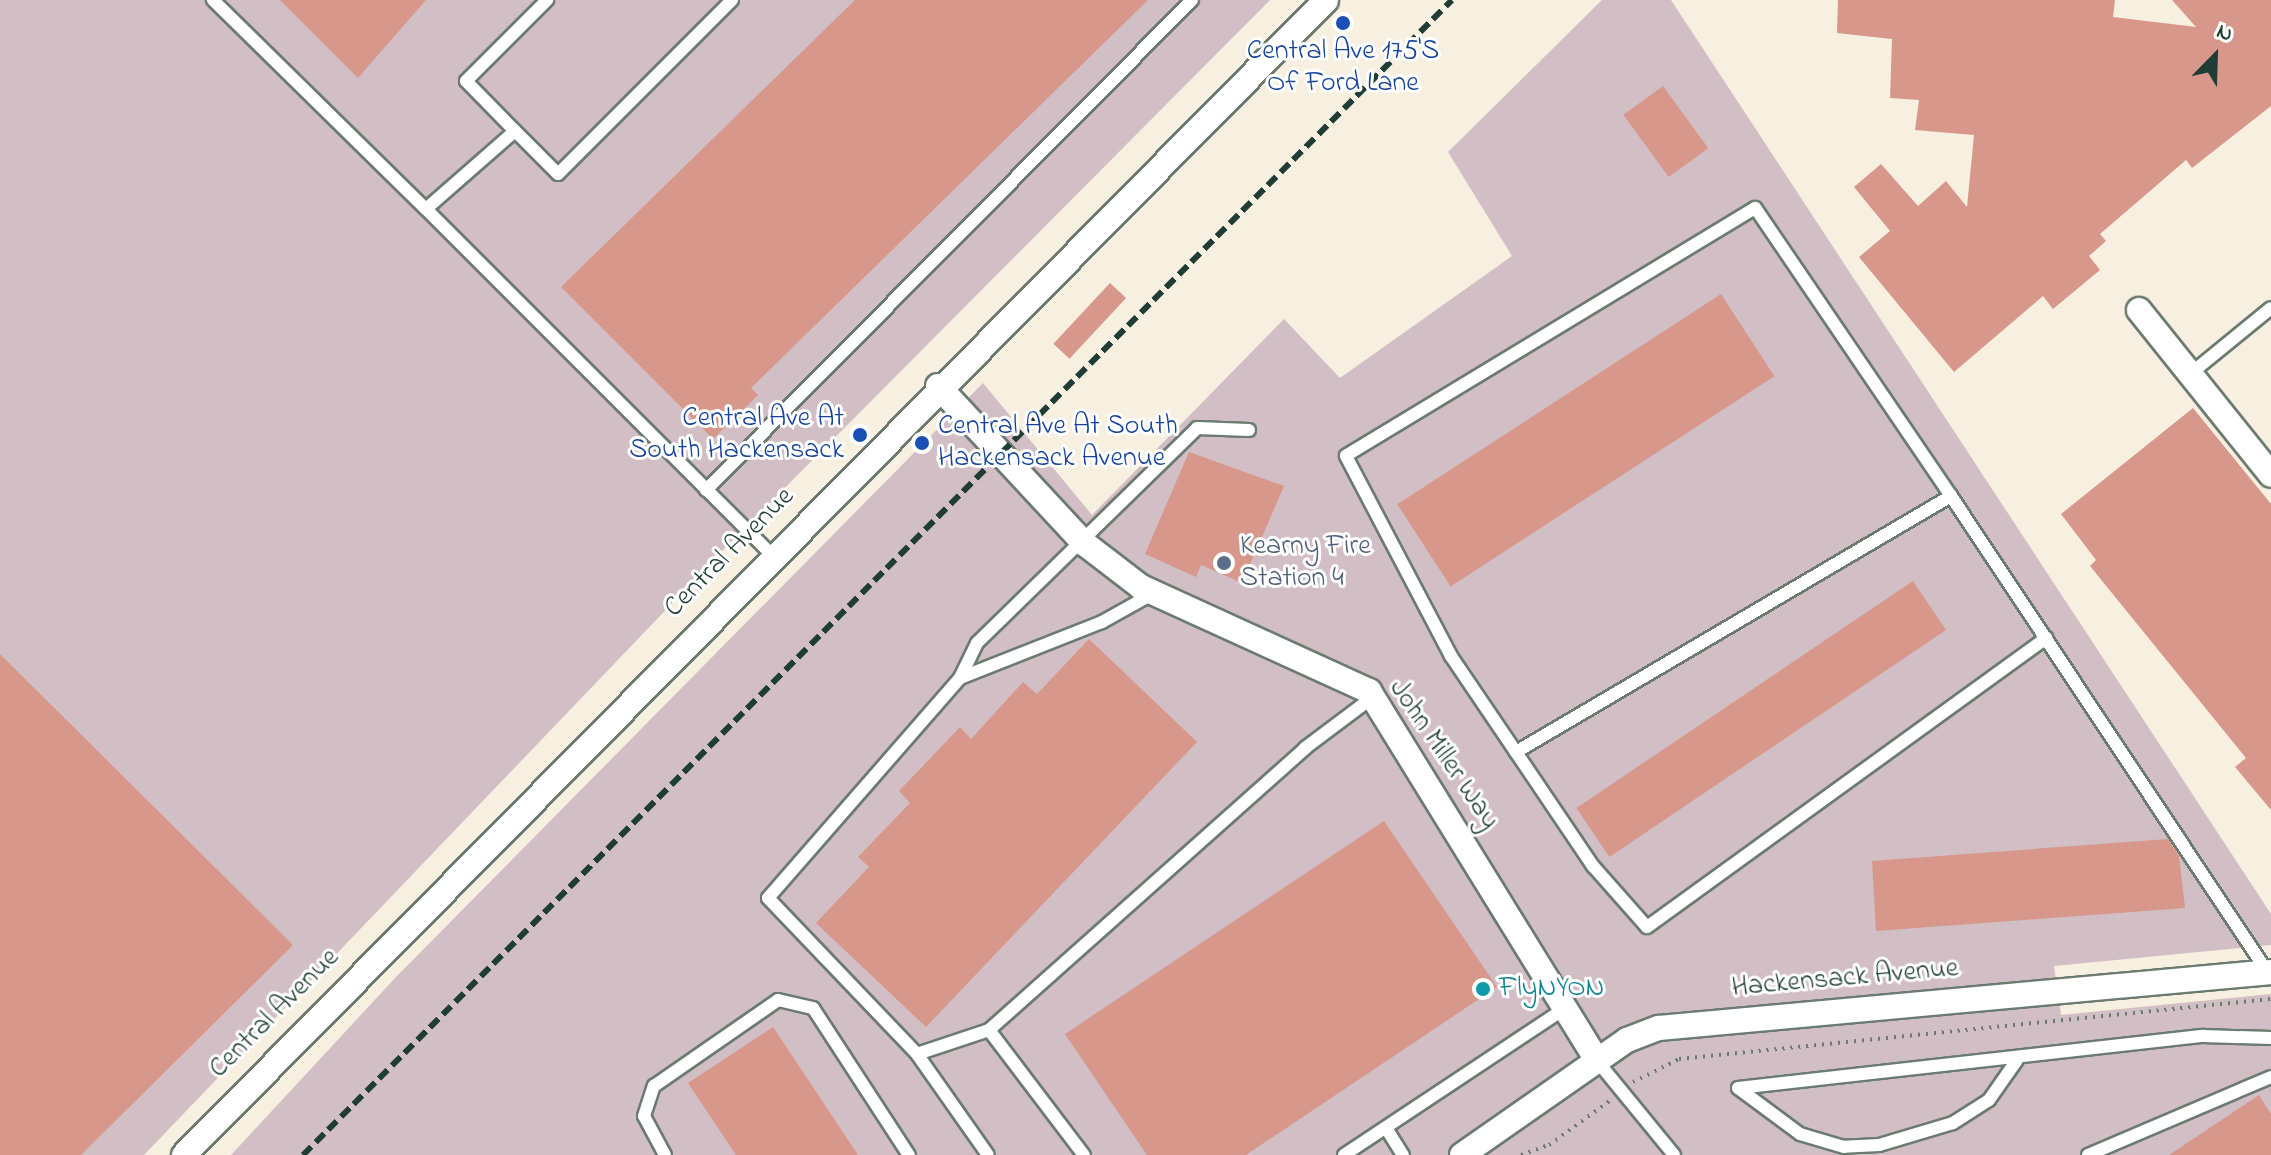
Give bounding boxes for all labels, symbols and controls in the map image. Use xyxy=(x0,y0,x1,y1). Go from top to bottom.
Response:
marker: Central Ave 175'S Of Ford Lane xyxy=(1334,14,1352,32)
north arrow xyxy=(2175,16,2255,96)
text: N xyxy=(2211,16,2237,52)
place label: Central Ave 175'S Of Ford Lane xyxy=(1247,35,1439,101)
place label: Central Ave At South Hackensack xyxy=(629,402,844,468)
place label: Central Ave At South Hackensack Avenue xyxy=(938,410,1178,476)
marker: Central Ave At South Hackensack xyxy=(851,426,869,444)
marker: Central Ave At South Hackensack Avenue xyxy=(913,434,931,452)
street label: Central Avenue xyxy=(658,481,802,625)
place label: Kearny Fire Station 4 xyxy=(1240,530,1371,596)
marker: Kearny Fire Station 4 xyxy=(1215,554,1233,572)
street label: John Miller Way xyxy=(1381,674,1505,836)
street label: Central Avenue xyxy=(203,942,347,1086)
street label: Hackensack Avenue xyxy=(1730,952,1960,1006)
place label: FlyNYON xyxy=(1499,972,1605,1006)
marker: FlyNYON xyxy=(1474,980,1492,998)

